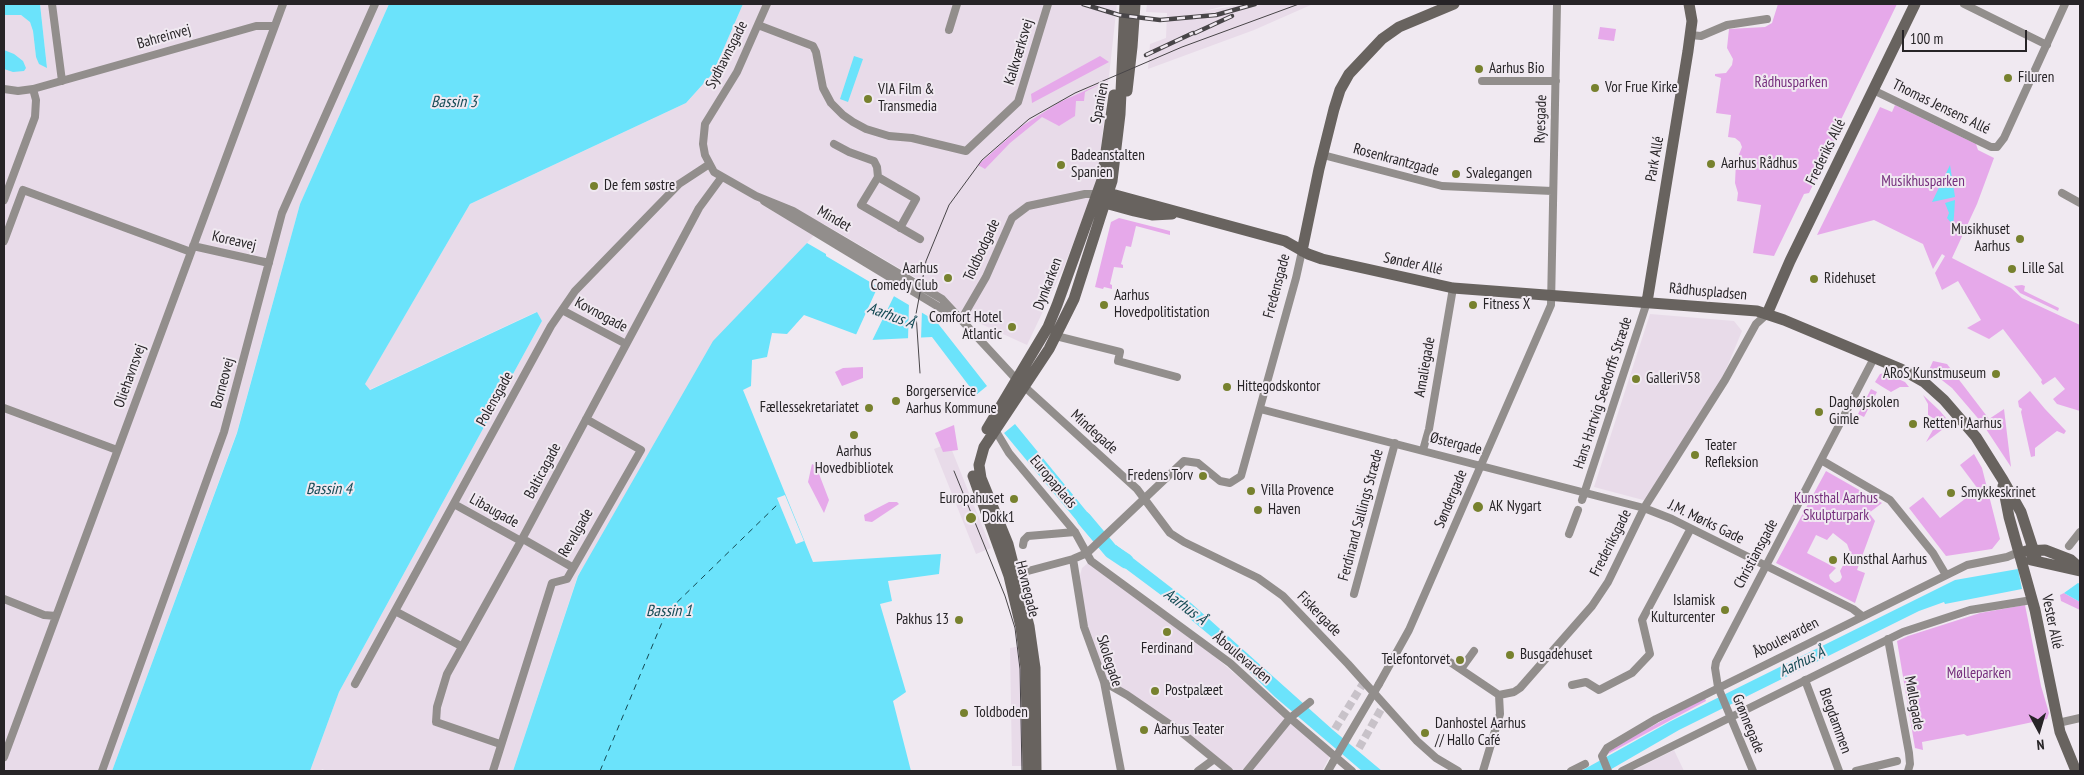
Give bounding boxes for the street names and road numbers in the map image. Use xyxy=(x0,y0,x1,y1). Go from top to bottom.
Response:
street label: Kalkværksvej xyxy=(1000,17,1038,87)
street label: Sydhavnsgade xyxy=(702,18,752,92)
street label: Bahreinvej xyxy=(135,21,193,53)
street label: Thomas Jensens Allé xyxy=(1889,76,1993,138)
street label: Spanien xyxy=(1087,81,1113,125)
street label: Ryesgade xyxy=(1531,94,1551,144)
street label: Frederiks Allé xyxy=(1802,116,1850,188)
street label: Park Allé xyxy=(1642,135,1668,183)
street label: Rosenkrantzgade xyxy=(1351,140,1441,180)
street label: Mindet xyxy=(814,202,854,236)
street label: Toldbodgade xyxy=(960,216,1004,284)
street label: Koreavej xyxy=(210,227,258,255)
street label: Sønder Allé xyxy=(1382,249,1444,279)
street label: Fredensgade xyxy=(1260,252,1294,320)
street label: Dynkarken xyxy=(1030,255,1066,313)
street label: Rådhuspladsen xyxy=(1668,280,1748,304)
street label: Kovnogade xyxy=(572,294,630,336)
street label: Hans Hartvig Seedorffs Stræde xyxy=(1570,315,1636,471)
street label: Amaliegade xyxy=(1411,335,1439,399)
street label: Oliehavnsvej xyxy=(110,342,150,410)
street label: Borneovej xyxy=(208,356,238,410)
street label: Polensgade xyxy=(473,369,517,429)
street label: Mindegade xyxy=(1067,406,1121,458)
street label: Østergade xyxy=(1428,429,1484,459)
street label: Balticagade xyxy=(521,440,565,502)
street label: Ferdinand Sallings Stræde xyxy=(1335,447,1387,583)
street label: Europaplads xyxy=(1026,452,1080,512)
street label: Søndergade xyxy=(1431,467,1471,531)
street label: Libaugade xyxy=(466,490,522,532)
street label: J.M. Mørks Gade xyxy=(1665,496,1747,548)
street label: Revalgade xyxy=(555,506,597,560)
street label: Frederiksgade xyxy=(1586,507,1636,579)
street label: Christiansgade xyxy=(1730,516,1782,592)
street label: Havnegade xyxy=(1011,559,1043,619)
street label: Fiskergade xyxy=(1293,588,1345,640)
street label: Vester Allé xyxy=(2037,593,2067,651)
street label: Åboulevarden xyxy=(1750,614,1822,662)
street label: Åboulevarden xyxy=(1209,628,1275,688)
street label: Skolegade xyxy=(1092,633,1126,689)
street label: Møllegade xyxy=(1900,675,1928,731)
street label: Blegdammen xyxy=(1815,686,1855,756)
street label: Grønnegade xyxy=(1728,692,1768,756)

